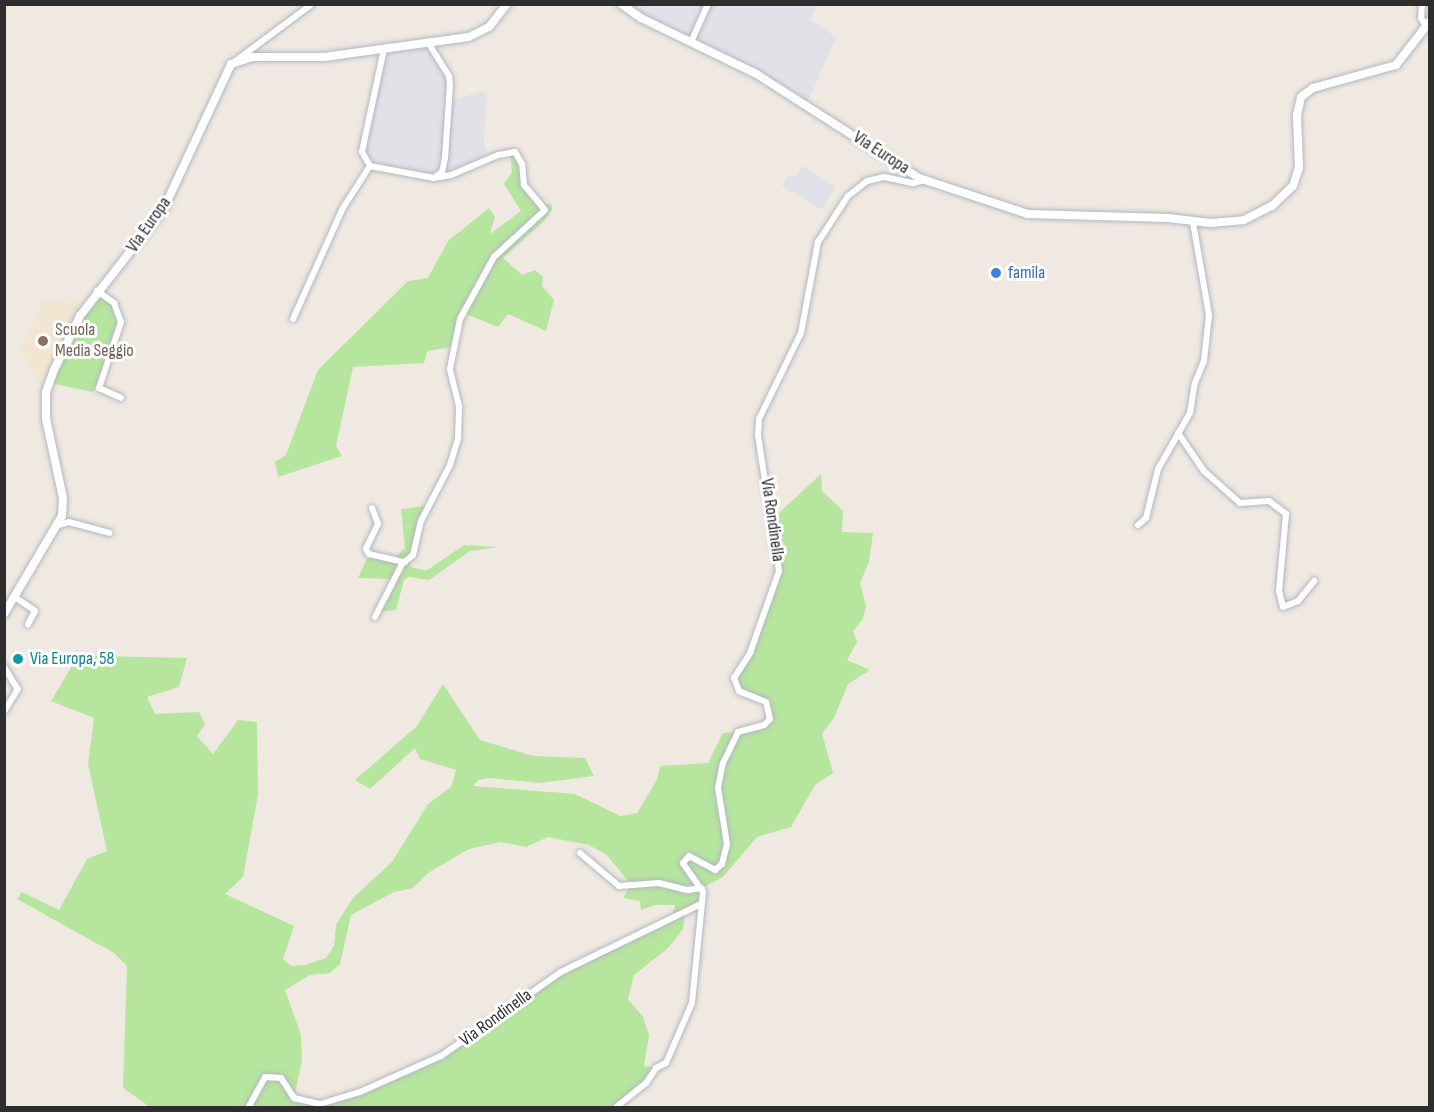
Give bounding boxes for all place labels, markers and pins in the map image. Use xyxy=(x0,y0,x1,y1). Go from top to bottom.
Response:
place label: famila xyxy=(1008,262,1045,284)
marker: famila xyxy=(989,266,1003,280)
place label: Scuola Media Seggio xyxy=(55,320,134,362)
marker: Scuola Media Seggio xyxy=(36,334,50,348)
place label: Via Europa, 58 xyxy=(30,648,114,670)
marker: Via Europa, 58 xyxy=(11,652,25,666)

